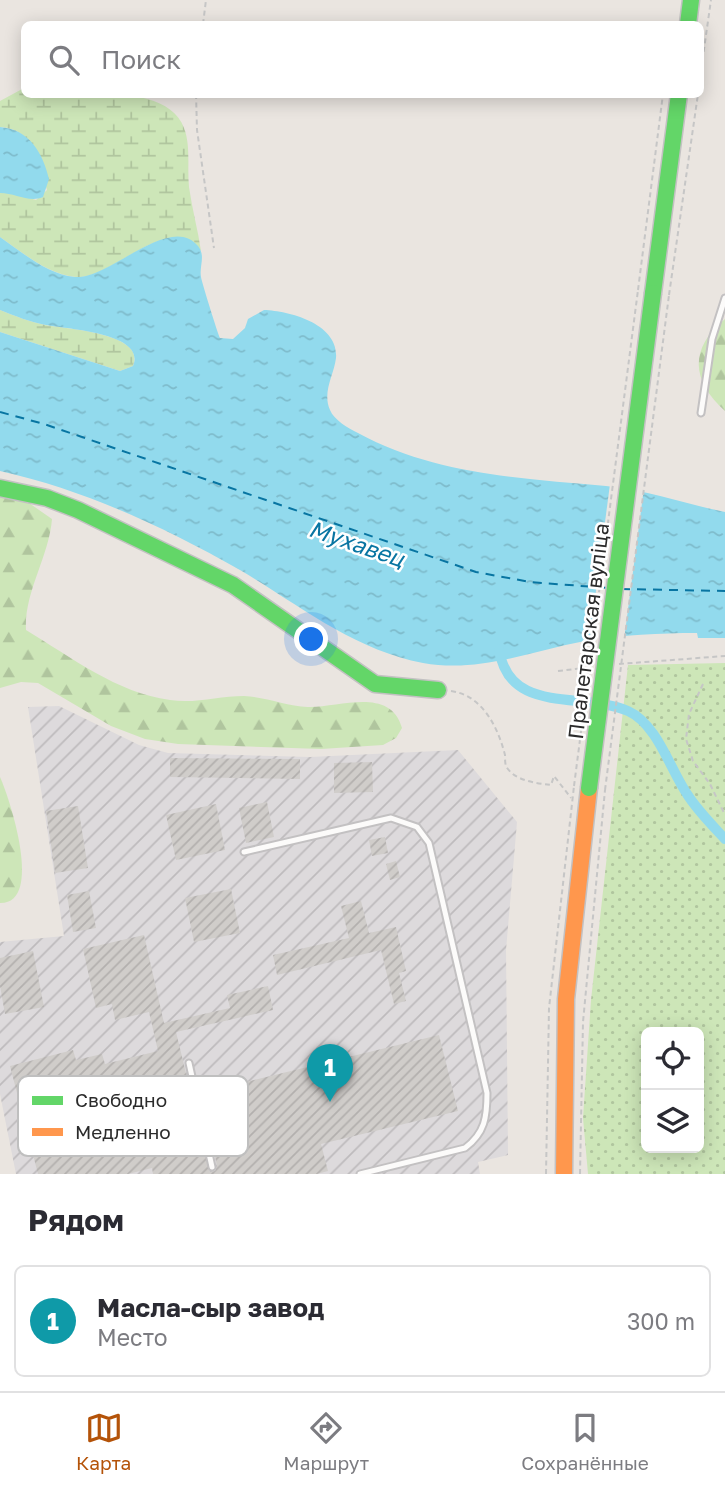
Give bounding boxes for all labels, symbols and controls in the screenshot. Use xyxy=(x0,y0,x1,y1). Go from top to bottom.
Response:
search box xyxy=(21,21,704,98)
icon: search xyxy=(45,41,83,79)
text: Поиск xyxy=(101,44,181,75)
water label: Мухавец xyxy=(306,514,409,573)
street label: Пралетарская вуліца xyxy=(562,521,614,741)
your location xyxy=(294,622,328,656)
map controls xyxy=(641,1027,704,1153)
button: locate xyxy=(641,1027,704,1090)
pin: 1 xyxy=(307,1044,353,1102)
legend xyxy=(18,1076,248,1156)
text: Свободно xyxy=(75,1088,167,1111)
button: layers xyxy=(641,1090,704,1153)
text: Медленно xyxy=(75,1120,171,1143)
text: Рядом xyxy=(28,1202,124,1238)
text: Масла-сыр завод xyxy=(97,1292,324,1323)
text: 1 xyxy=(47,1307,59,1335)
text: 300 m xyxy=(627,1307,695,1335)
text: Место xyxy=(97,1323,168,1351)
tab: Карта xyxy=(76,1409,131,1474)
tab: Маршрут xyxy=(283,1409,369,1474)
tab: Сохранённые xyxy=(521,1409,649,1474)

